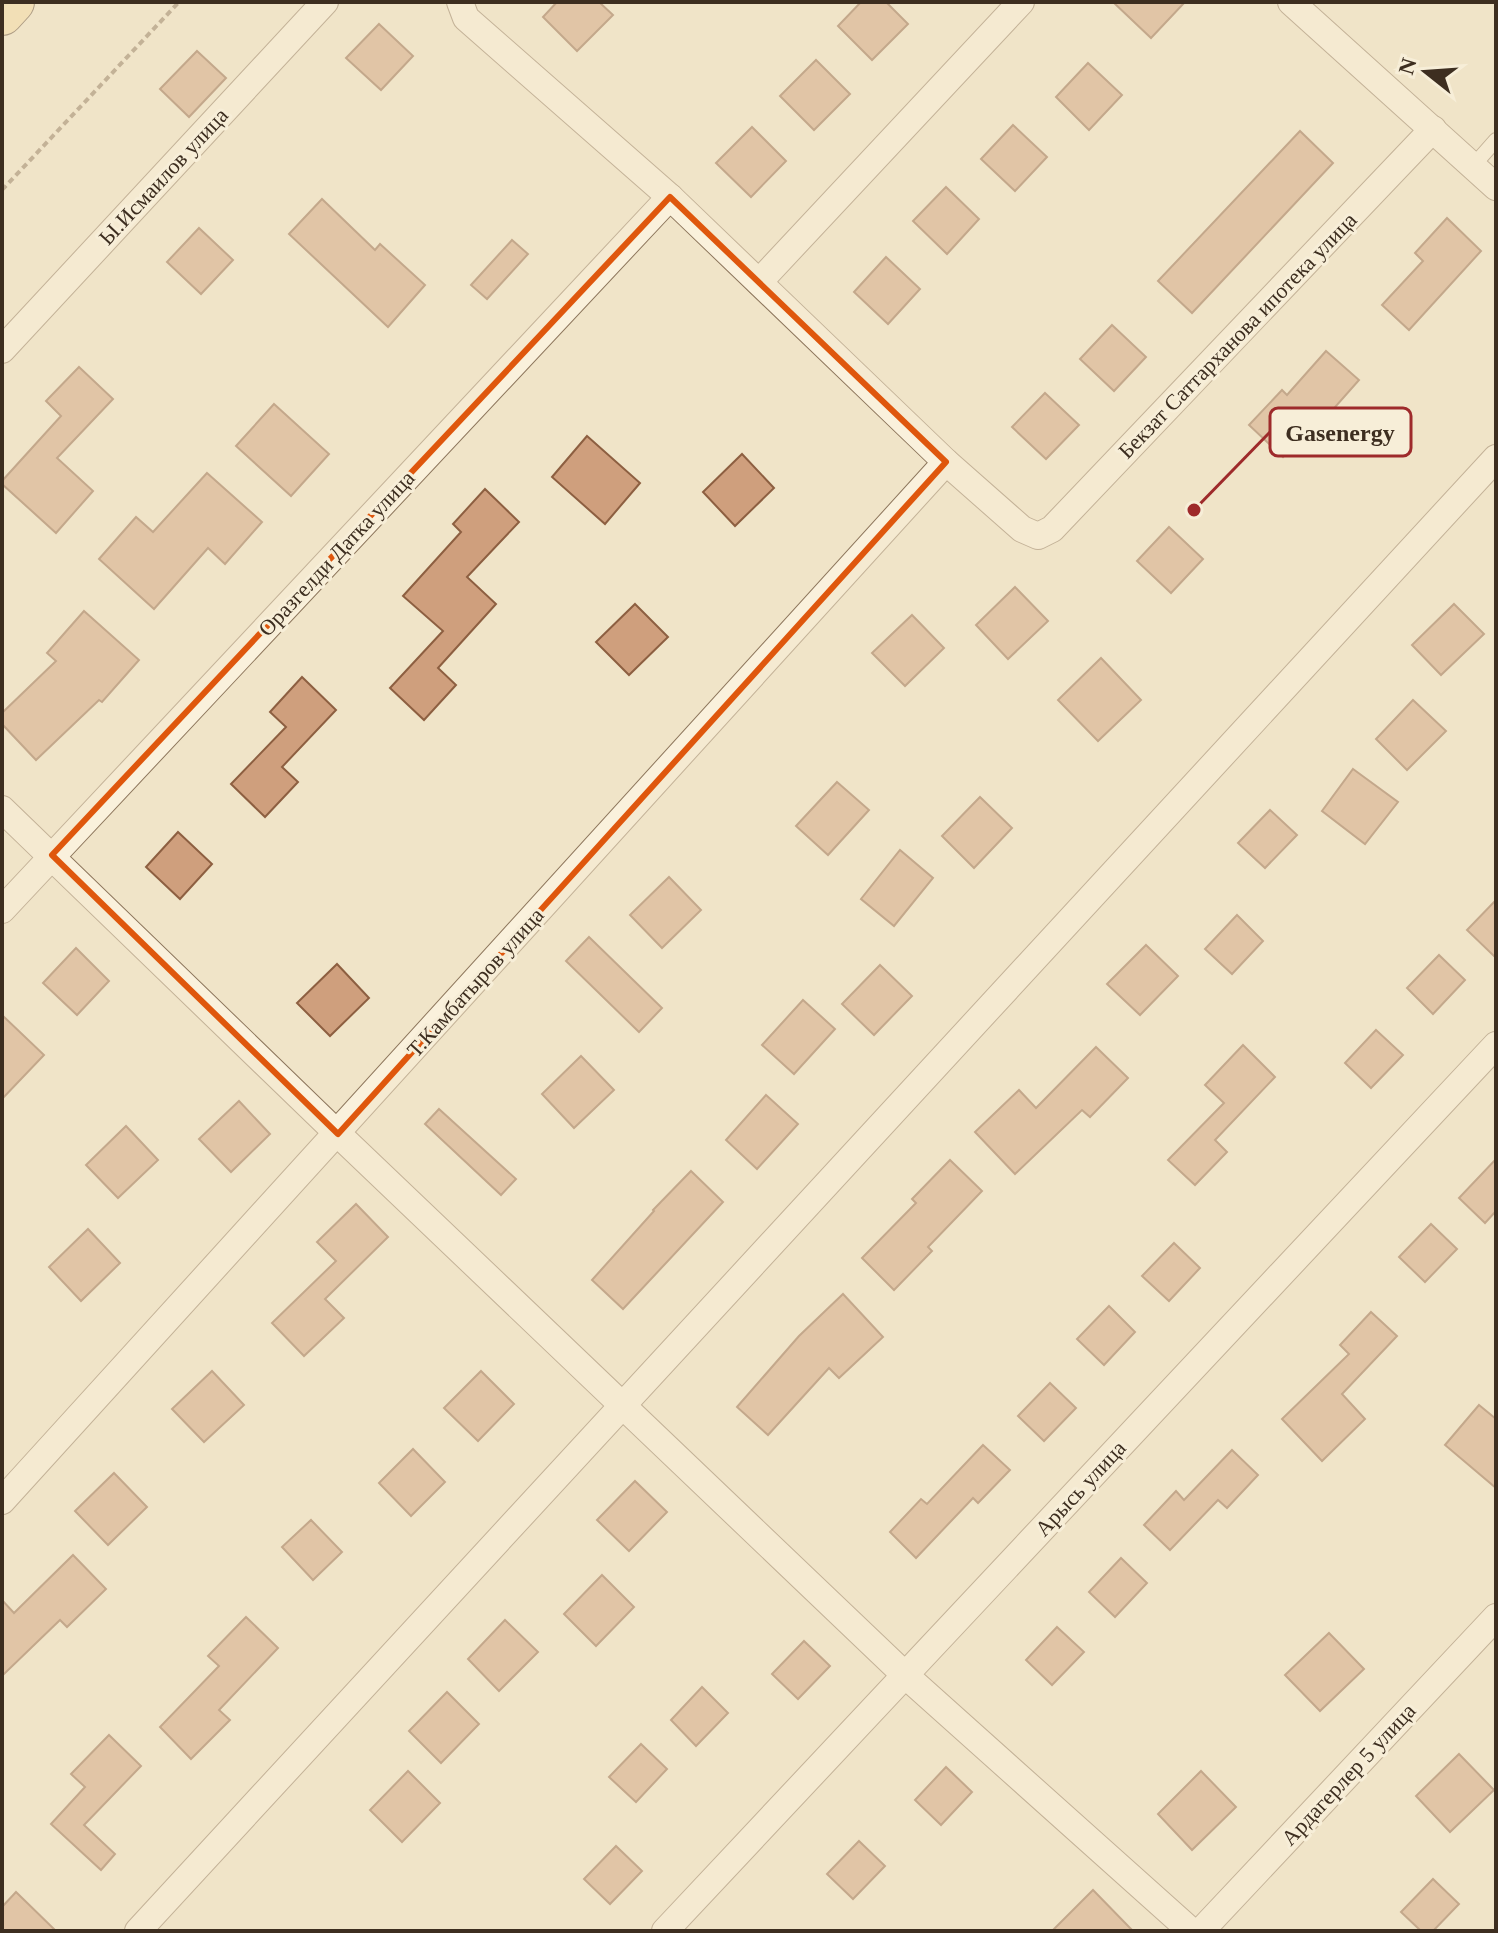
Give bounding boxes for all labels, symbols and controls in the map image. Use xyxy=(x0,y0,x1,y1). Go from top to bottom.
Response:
north arrow xyxy=(1386,32,1466,112)
text: N xyxy=(1393,55,1422,78)
street label: Ы.Исмаилов улица xyxy=(94,103,233,250)
street label: Бекзат Саттарханова ипотека улица xyxy=(1113,207,1362,463)
callout: Gasenergy xyxy=(1270,408,1411,456)
text: Gasenergy xyxy=(1285,420,1395,446)
street label: Оразгелди Датка улица xyxy=(253,465,420,641)
street label: Т.Камбатыров улица xyxy=(402,903,549,1062)
street label: Арысь улица xyxy=(1030,1435,1131,1541)
street label: Ардагерлер 5 улица xyxy=(1276,1698,1421,1850)

